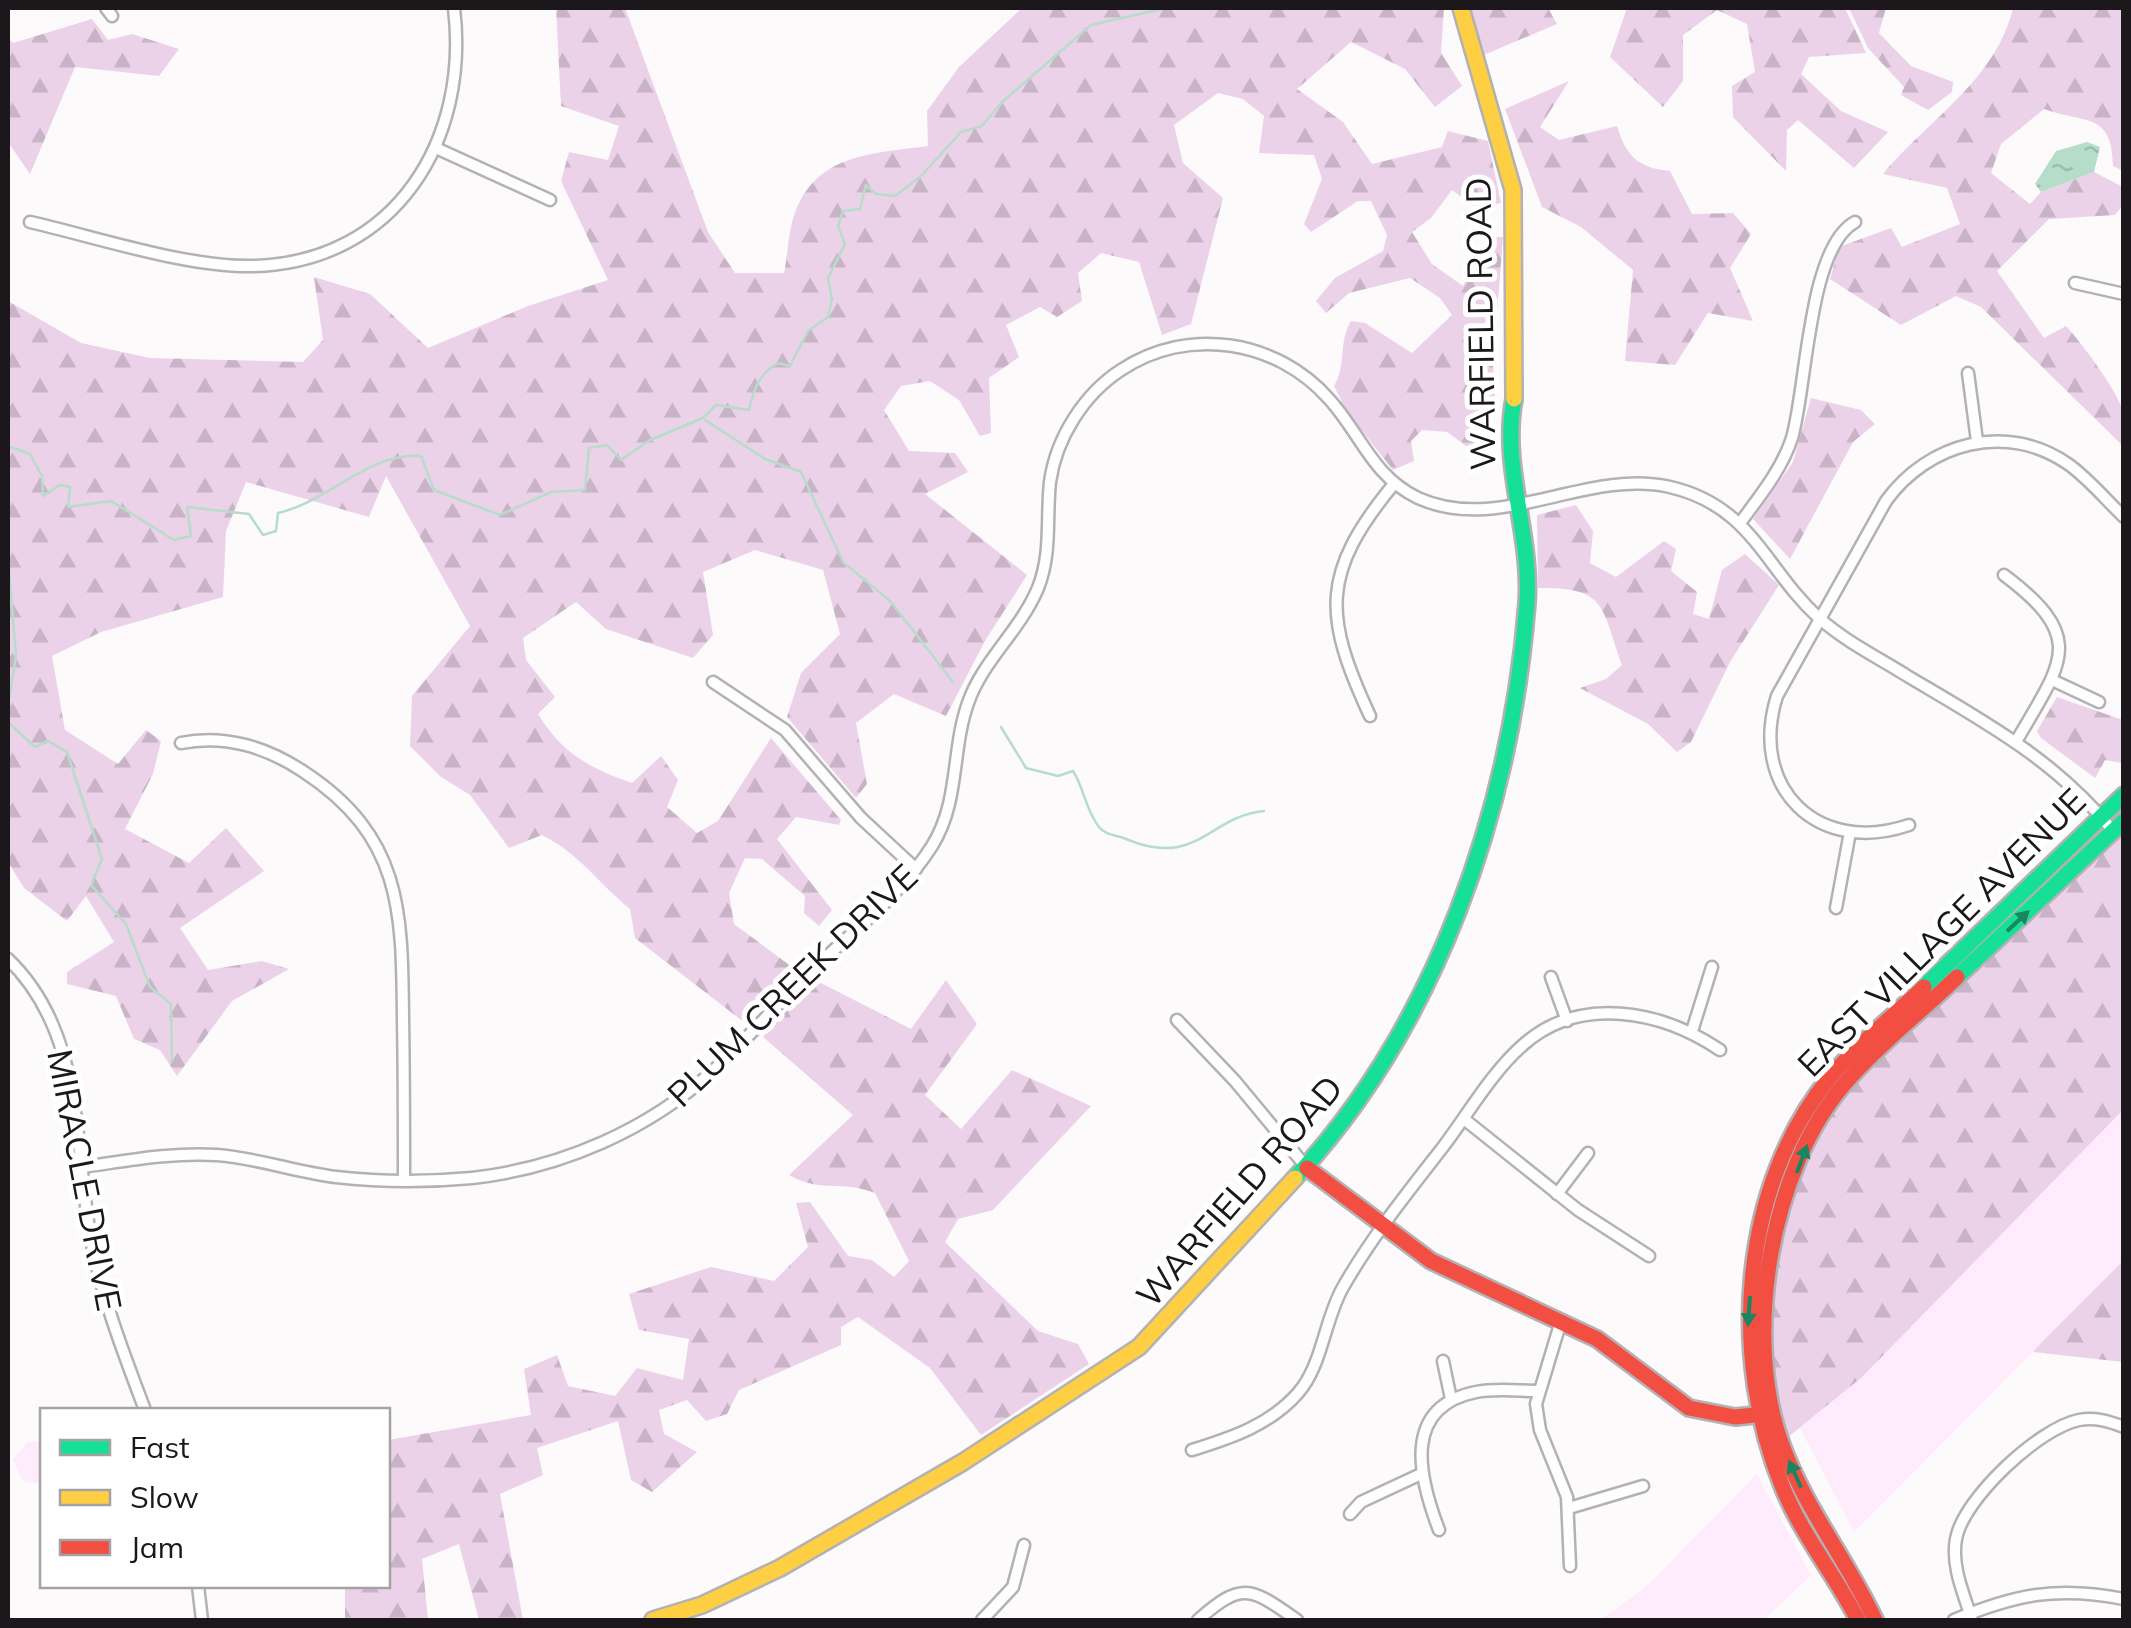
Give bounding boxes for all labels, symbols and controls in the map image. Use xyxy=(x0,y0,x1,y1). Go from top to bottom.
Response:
street label: WARFIELD ROAD xyxy=(1455,177,1505,471)
street label: EAST VILLAGE AVENUE xyxy=(1788,779,2094,1085)
street label: PLUM CREEK DRIVE xyxy=(658,854,926,1116)
one-way arrow xyxy=(2005,910,2029,933)
street label: MIRACLE DRIVE xyxy=(38,1046,132,1314)
street label: WARFIELD ROAD xyxy=(1126,1066,1352,1316)
one-way arrow xyxy=(1795,1144,1811,1174)
one-way arrow xyxy=(1741,1296,1757,1327)
legend xyxy=(40,1408,390,1588)
text: Fast xyxy=(130,1428,190,1466)
one-way arrow xyxy=(1787,1459,1804,1488)
text: Slow xyxy=(130,1478,199,1516)
text: Jam xyxy=(130,1528,184,1566)

